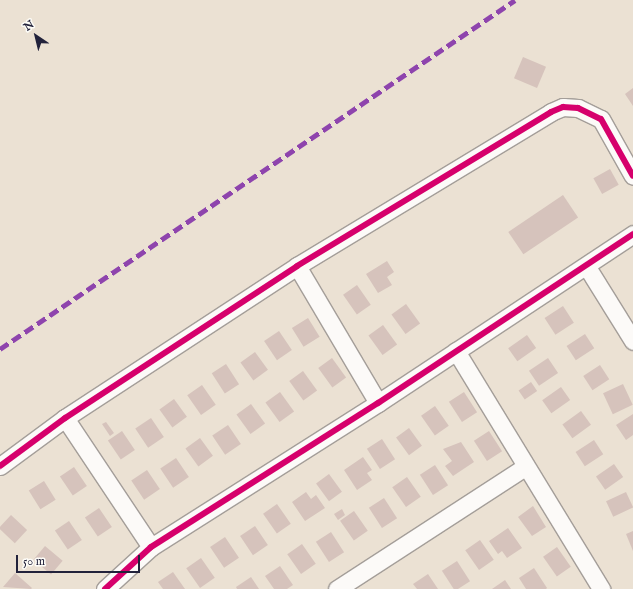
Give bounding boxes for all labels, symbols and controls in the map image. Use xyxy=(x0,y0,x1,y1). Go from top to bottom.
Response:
north arrow xyxy=(16,16,56,56)
text: N xyxy=(21,18,37,35)
scale bar xyxy=(18,547,142,573)
text: 50 m xyxy=(23,554,45,569)

